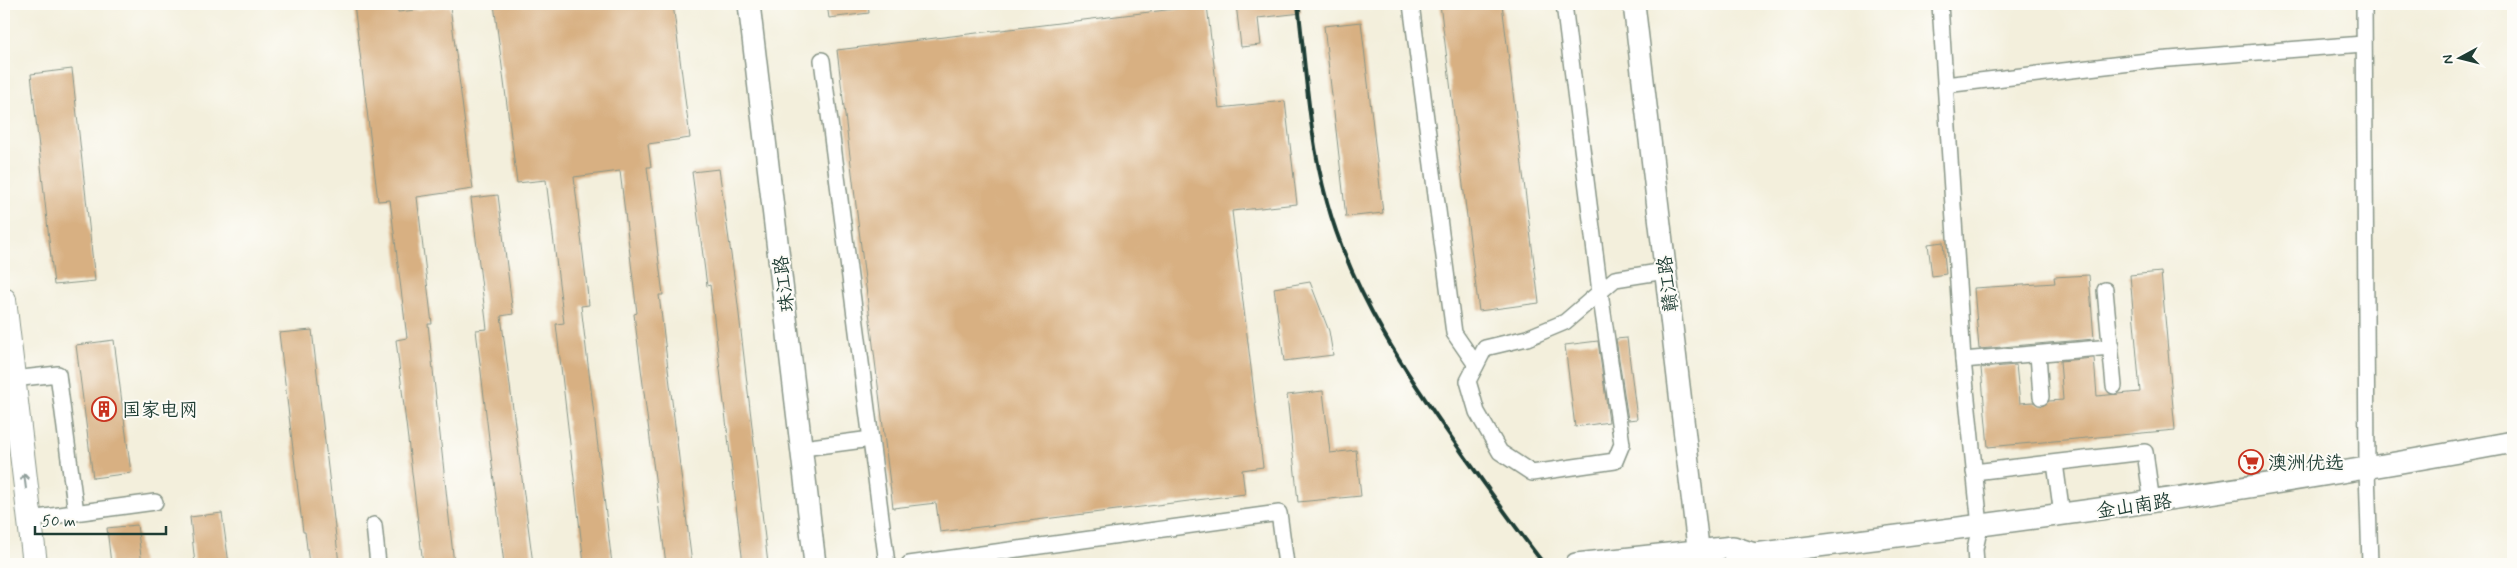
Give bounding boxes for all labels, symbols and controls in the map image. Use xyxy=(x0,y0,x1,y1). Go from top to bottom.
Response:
north arrow xyxy=(2434,32,2484,82)
text: N xyxy=(2439,54,2458,65)
street label: 珠江路 xyxy=(769,254,800,314)
street label: 赣江路 xyxy=(1653,254,1684,314)
building icon: 国家电网 xyxy=(91,396,117,422)
place label: 国家电网 xyxy=(122,398,198,423)
supermarket icon: 澳洲优选 xyxy=(2238,449,2264,475)
place label: 澳洲优选 xyxy=(2268,451,2344,476)
one-way arrow xyxy=(20,473,30,489)
street label: 金山南路 xyxy=(2095,489,2174,524)
scale bar xyxy=(35,503,166,535)
text: 50 m xyxy=(42,512,76,532)

